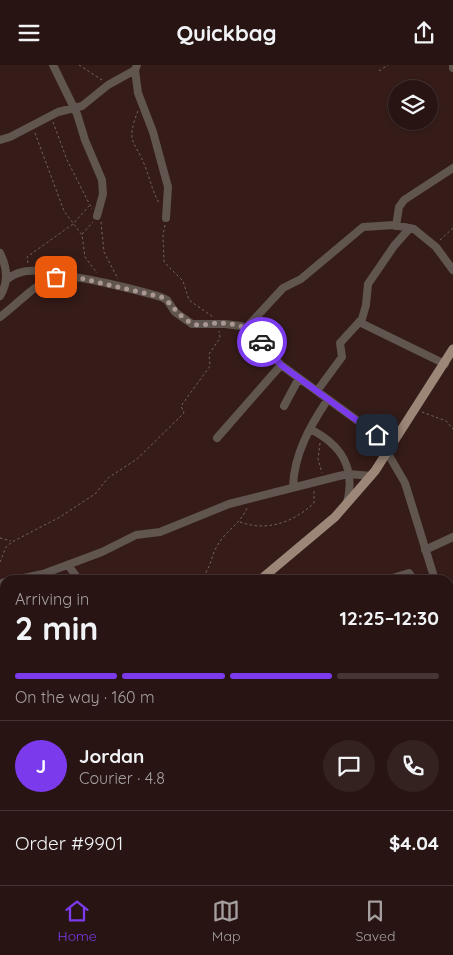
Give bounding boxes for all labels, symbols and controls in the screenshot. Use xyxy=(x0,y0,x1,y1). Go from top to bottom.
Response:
icon: menu xyxy=(15,19,43,47)
text: Quickbag xyxy=(176,19,277,47)
icon: share xyxy=(410,19,438,47)
map controls xyxy=(388,80,438,130)
button: layers xyxy=(388,80,438,130)
pin xyxy=(35,256,77,298)
icon: bag xyxy=(42,263,70,291)
courier xyxy=(237,317,287,367)
icon: car xyxy=(248,328,276,356)
pin xyxy=(356,414,398,456)
icon: home xyxy=(363,421,391,449)
text: Arriving in xyxy=(15,589,89,609)
text: 12:25–12:30 xyxy=(340,606,439,630)
text: 2 min xyxy=(15,608,98,648)
text: On the way · 160 m xyxy=(15,687,155,707)
button: chat xyxy=(323,740,375,792)
button: phone xyxy=(387,740,439,792)
text: Jordan xyxy=(79,744,144,768)
text: J xyxy=(36,754,46,778)
text: Courier · 4.8 xyxy=(79,768,165,788)
text: Order #9901 xyxy=(15,831,123,855)
text: $4.04 xyxy=(389,831,439,855)
tab: Home xyxy=(58,897,97,945)
tab: Map xyxy=(212,897,240,945)
tab: Saved xyxy=(356,897,395,945)

